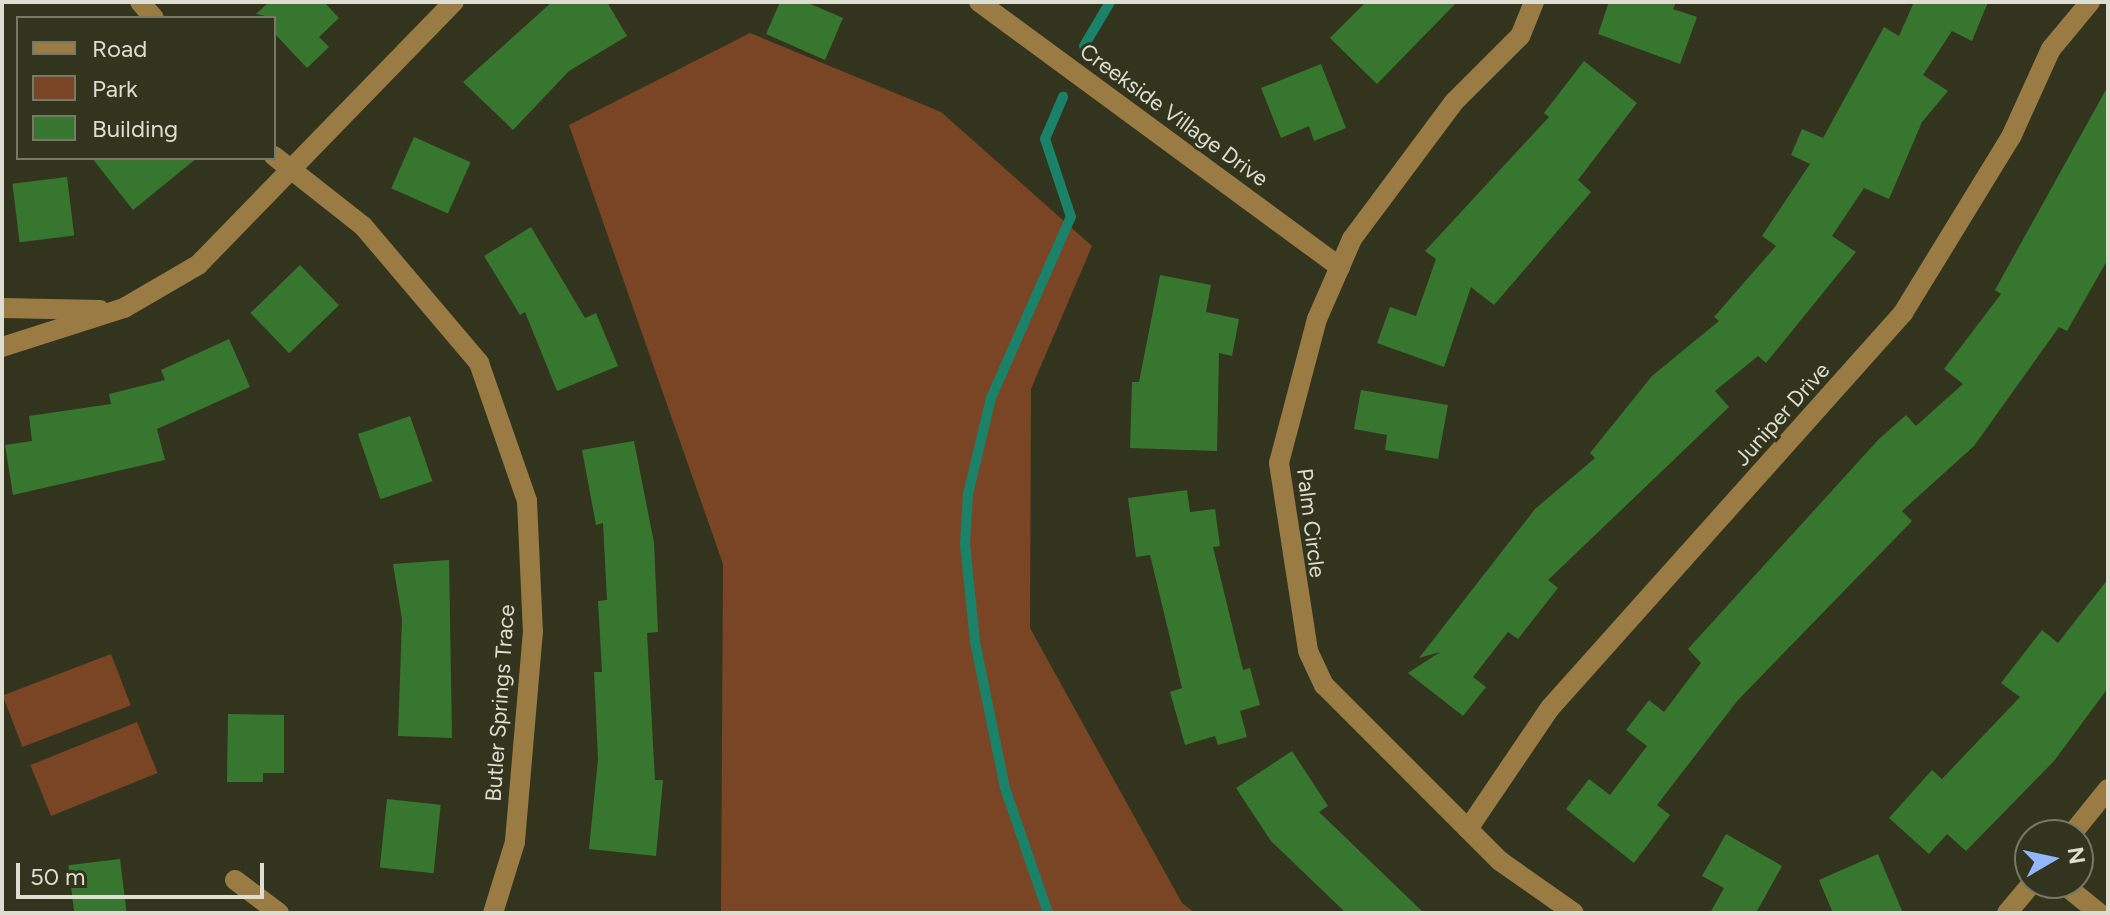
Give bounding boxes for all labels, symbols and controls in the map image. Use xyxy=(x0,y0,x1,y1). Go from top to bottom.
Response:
legend xyxy=(16,16,276,160)
text: Road xyxy=(92,34,147,63)
street label: Creekside Village Drive xyxy=(1075,38,1273,192)
text: Park xyxy=(92,74,138,103)
text: Building xyxy=(92,114,178,143)
street label: Juniper Drive xyxy=(1729,357,1835,471)
street label: Palm Circle xyxy=(1291,467,1331,579)
street label: Butler Springs Trace xyxy=(480,604,520,802)
north arrow xyxy=(2014,819,2094,899)
text: N xyxy=(2062,845,2091,866)
scale bar xyxy=(20,847,268,897)
text: 50 m xyxy=(30,862,86,891)

